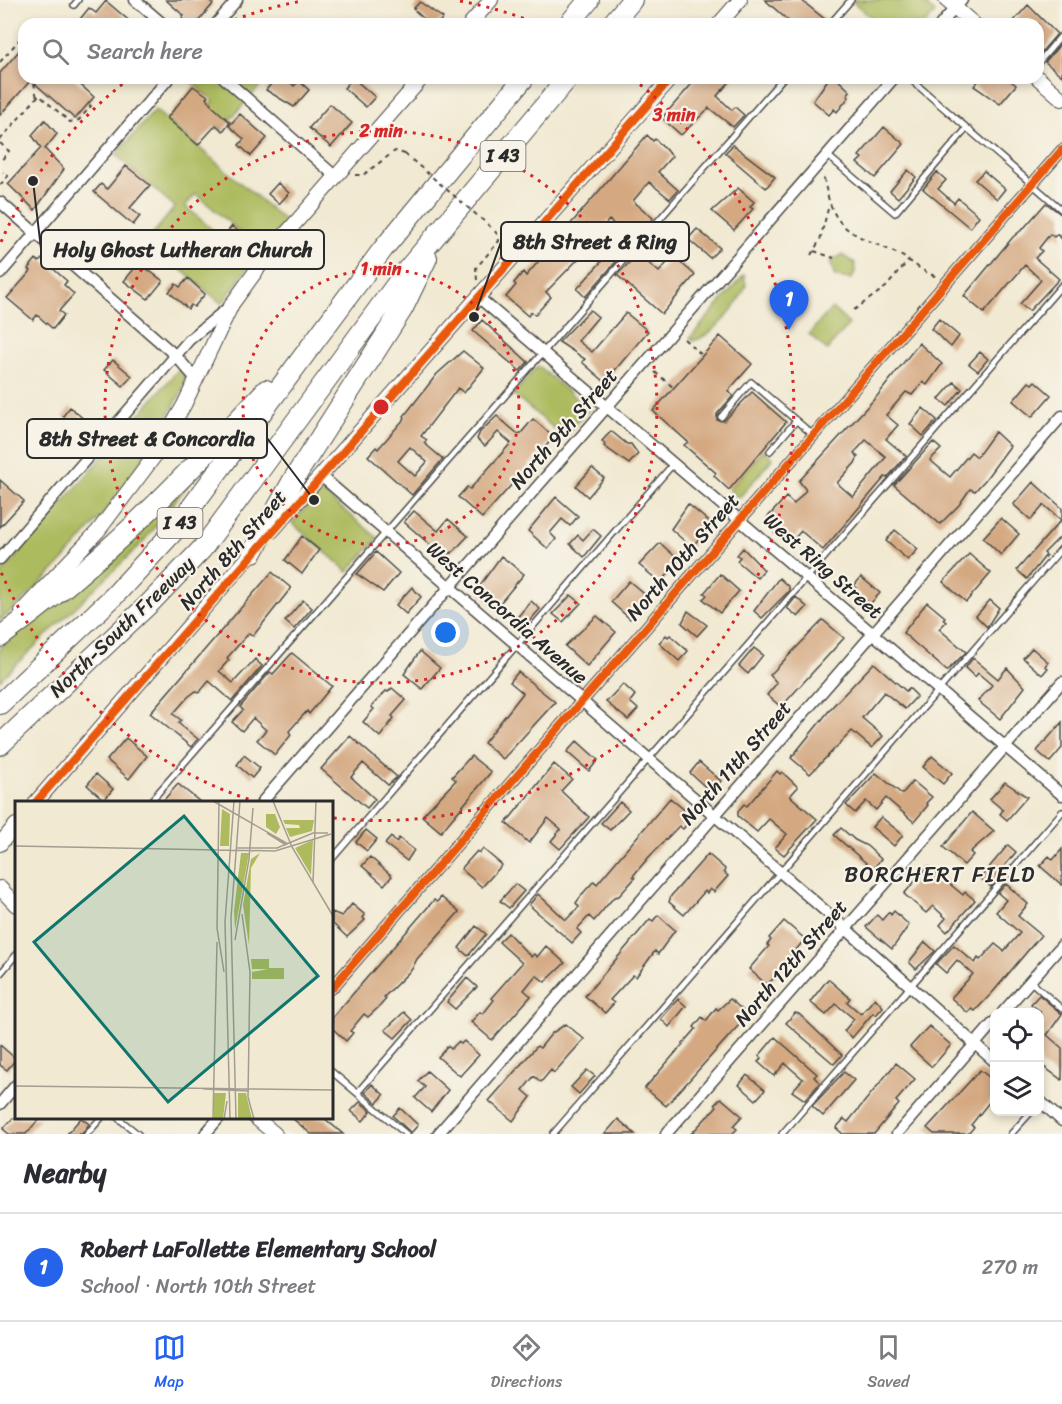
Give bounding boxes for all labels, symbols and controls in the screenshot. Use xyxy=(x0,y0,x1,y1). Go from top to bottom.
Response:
search box xyxy=(18,18,1044,84)
text: Search here xyxy=(87,32,203,71)
icon: search xyxy=(39,35,72,68)
text: 3 min xyxy=(651,99,696,131)
text: 2 min xyxy=(358,115,403,147)
road number: I 43 xyxy=(480,141,526,171)
callout: 8th Street & Ring xyxy=(501,222,689,261)
text: 8th Street & Ring xyxy=(512,223,677,261)
callout: Holy Ghost Lutheran Church xyxy=(41,230,324,269)
text: Holy Ghost Lutheran Church xyxy=(52,231,313,269)
text: 1 min xyxy=(361,253,402,285)
pin: 1 xyxy=(770,280,808,330)
street label: North 9th Street xyxy=(501,360,627,498)
centre of rings xyxy=(371,397,391,417)
callout: 8th Street & Concordia xyxy=(27,419,267,458)
text: 8th Street & Concordia xyxy=(38,420,255,458)
street label: North 8th Street xyxy=(170,481,296,619)
street label: North 10th Street xyxy=(617,485,749,629)
street label: West Ring Street xyxy=(755,504,891,628)
road number: I 43 xyxy=(158,508,202,538)
street label: West Concordia Avenue xyxy=(418,532,596,694)
street label: North-South Freeway xyxy=(41,547,204,706)
your location xyxy=(431,618,460,647)
street label: North 11th Street xyxy=(672,692,801,833)
inset map xyxy=(15,801,333,1119)
district label: BORCHERT FIELD xyxy=(844,855,1036,894)
street label: North 12th Street xyxy=(726,891,857,1035)
map controls xyxy=(990,1008,1044,1116)
button: locate xyxy=(990,1008,1044,1062)
button: layers xyxy=(990,1062,1044,1116)
text: Nearby xyxy=(24,1150,106,1196)
text: Robert LaFollette Elementary School xyxy=(81,1230,436,1269)
text: 1 xyxy=(39,1250,48,1285)
text: 270 m xyxy=(982,1250,1038,1285)
text: School · North 10th Street xyxy=(81,1269,316,1304)
tab: Map xyxy=(153,1331,186,1396)
tab: Directions xyxy=(491,1331,562,1396)
tab: Saved xyxy=(867,1331,909,1396)

